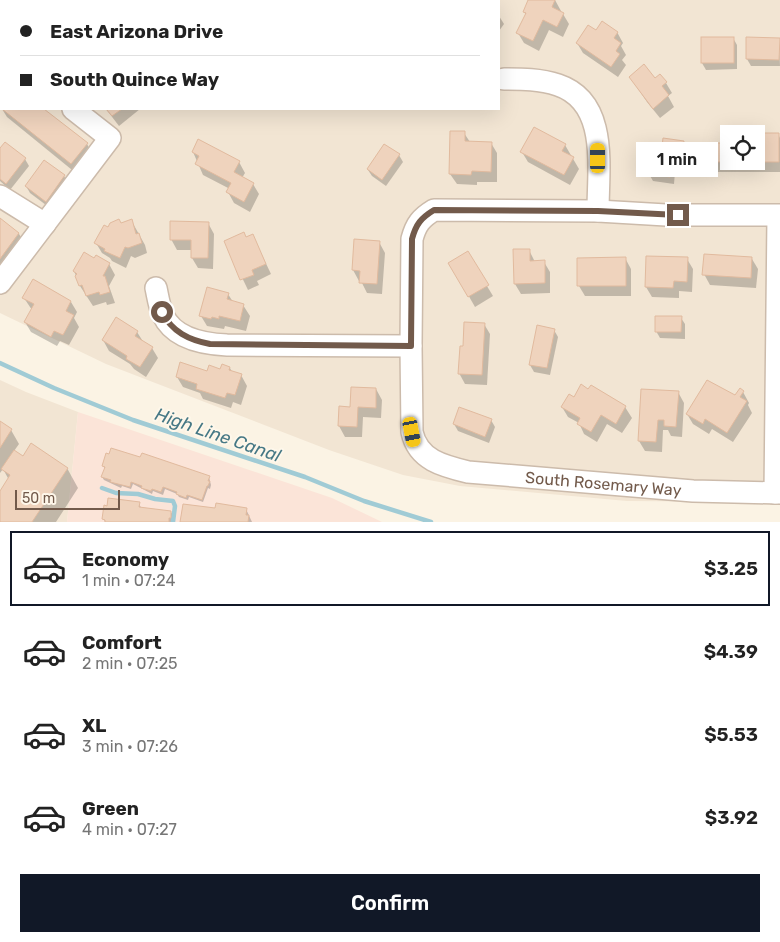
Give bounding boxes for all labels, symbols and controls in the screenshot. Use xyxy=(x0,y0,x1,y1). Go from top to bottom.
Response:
text: East Arizona Drive xyxy=(50,20,223,43)
text: South Quince Way xyxy=(50,68,219,91)
map controls xyxy=(720,125,765,170)
button: locate xyxy=(720,125,765,170)
callout: 1 min xyxy=(637,142,719,178)
car xyxy=(590,143,605,173)
text: 1 min xyxy=(657,150,697,169)
route end xyxy=(667,204,689,226)
route start xyxy=(151,301,173,323)
water label: High Line Canal xyxy=(152,403,284,467)
car xyxy=(401,416,422,448)
street label: South Rosemary Way xyxy=(525,468,682,500)
scale bar xyxy=(15,487,120,510)
text: 50 m xyxy=(22,490,55,507)
icon: car xyxy=(22,546,67,591)
text: Economy xyxy=(82,548,169,571)
text: $3.25 xyxy=(704,557,758,580)
text: 1 min · 07:24 xyxy=(82,571,175,590)
icon: car xyxy=(22,629,67,674)
text: Comfort xyxy=(82,631,162,654)
text: $4.39 xyxy=(704,640,758,663)
text: 2 min · 07:25 xyxy=(82,654,178,673)
icon: car xyxy=(22,712,67,757)
text: XL xyxy=(82,714,106,737)
text: $5.53 xyxy=(704,723,758,746)
text: 3 min · 07:26 xyxy=(82,737,178,756)
icon: car xyxy=(22,795,67,840)
text: Green xyxy=(82,797,139,820)
text: $3.92 xyxy=(705,806,758,829)
text: 4 min · 07:27 xyxy=(82,820,177,839)
button: Confirm xyxy=(20,874,760,932)

